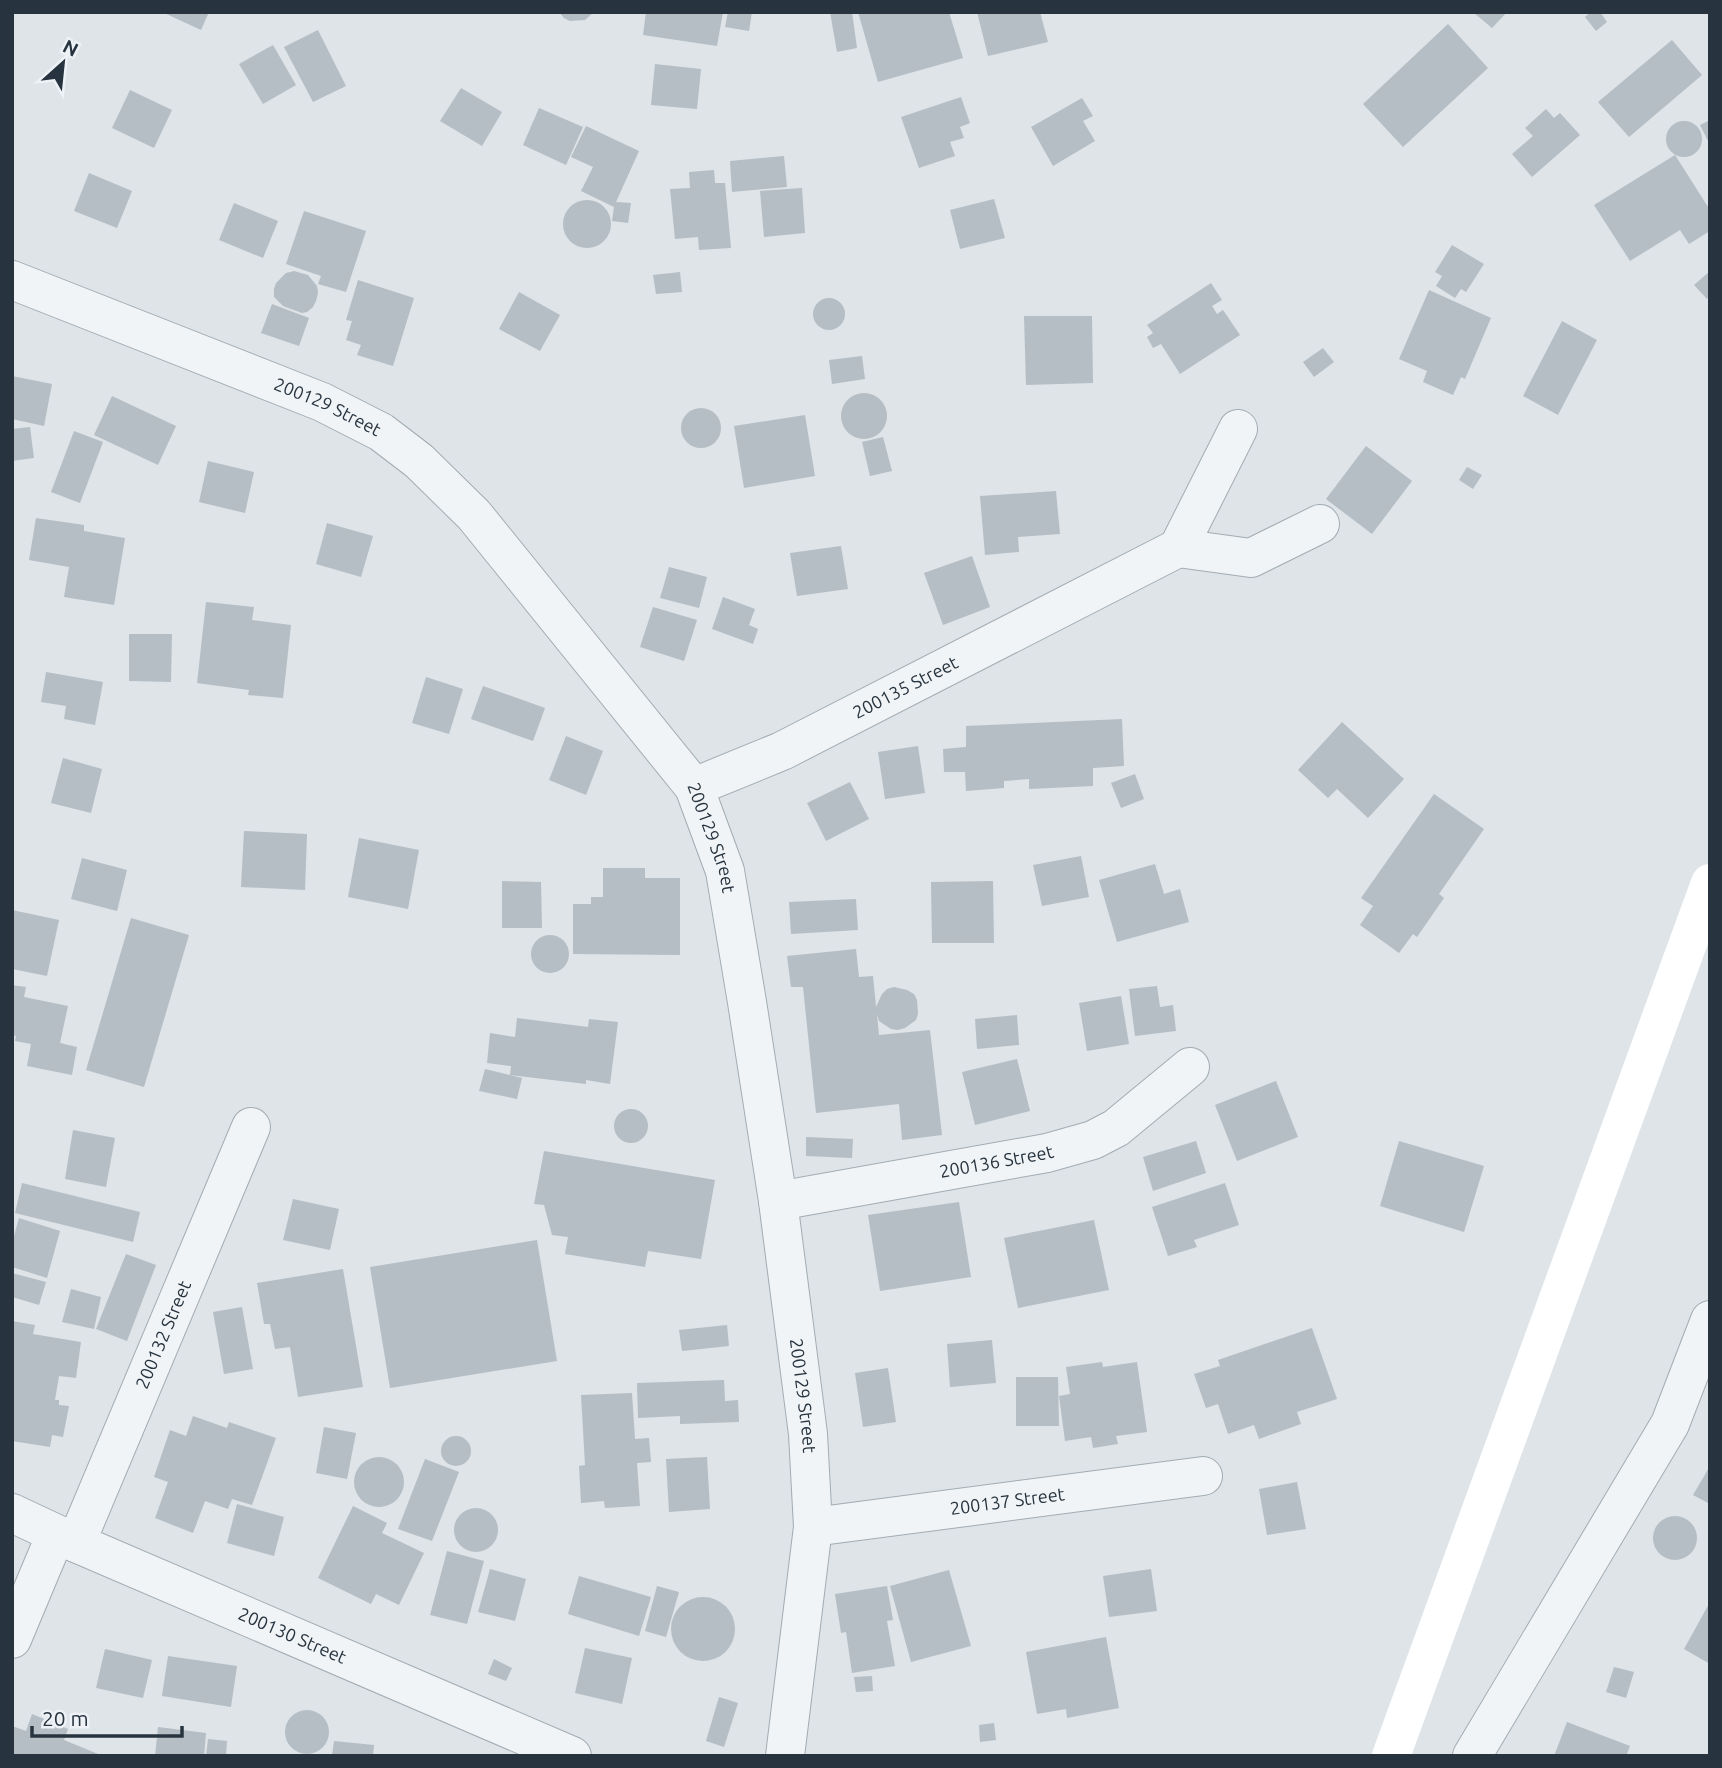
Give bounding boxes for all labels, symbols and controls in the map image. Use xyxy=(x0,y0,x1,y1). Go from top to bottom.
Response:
north arrow xyxy=(28,28,98,98)
text: N xyxy=(59,35,82,61)
street label: 200129 Street xyxy=(271,373,385,439)
street label: 200135 Street xyxy=(849,652,961,722)
street label: 200129 Street xyxy=(684,780,740,894)
street label: 200136 Street xyxy=(938,1141,1056,1181)
street label: 200132 Street xyxy=(131,1277,194,1391)
street label: 200129 Street xyxy=(787,1337,820,1453)
street label: 200137 Street xyxy=(949,1483,1066,1518)
street label: 200130 Street xyxy=(236,1603,350,1667)
scale bar xyxy=(32,1694,182,1738)
text: 20 m xyxy=(42,1706,89,1730)

